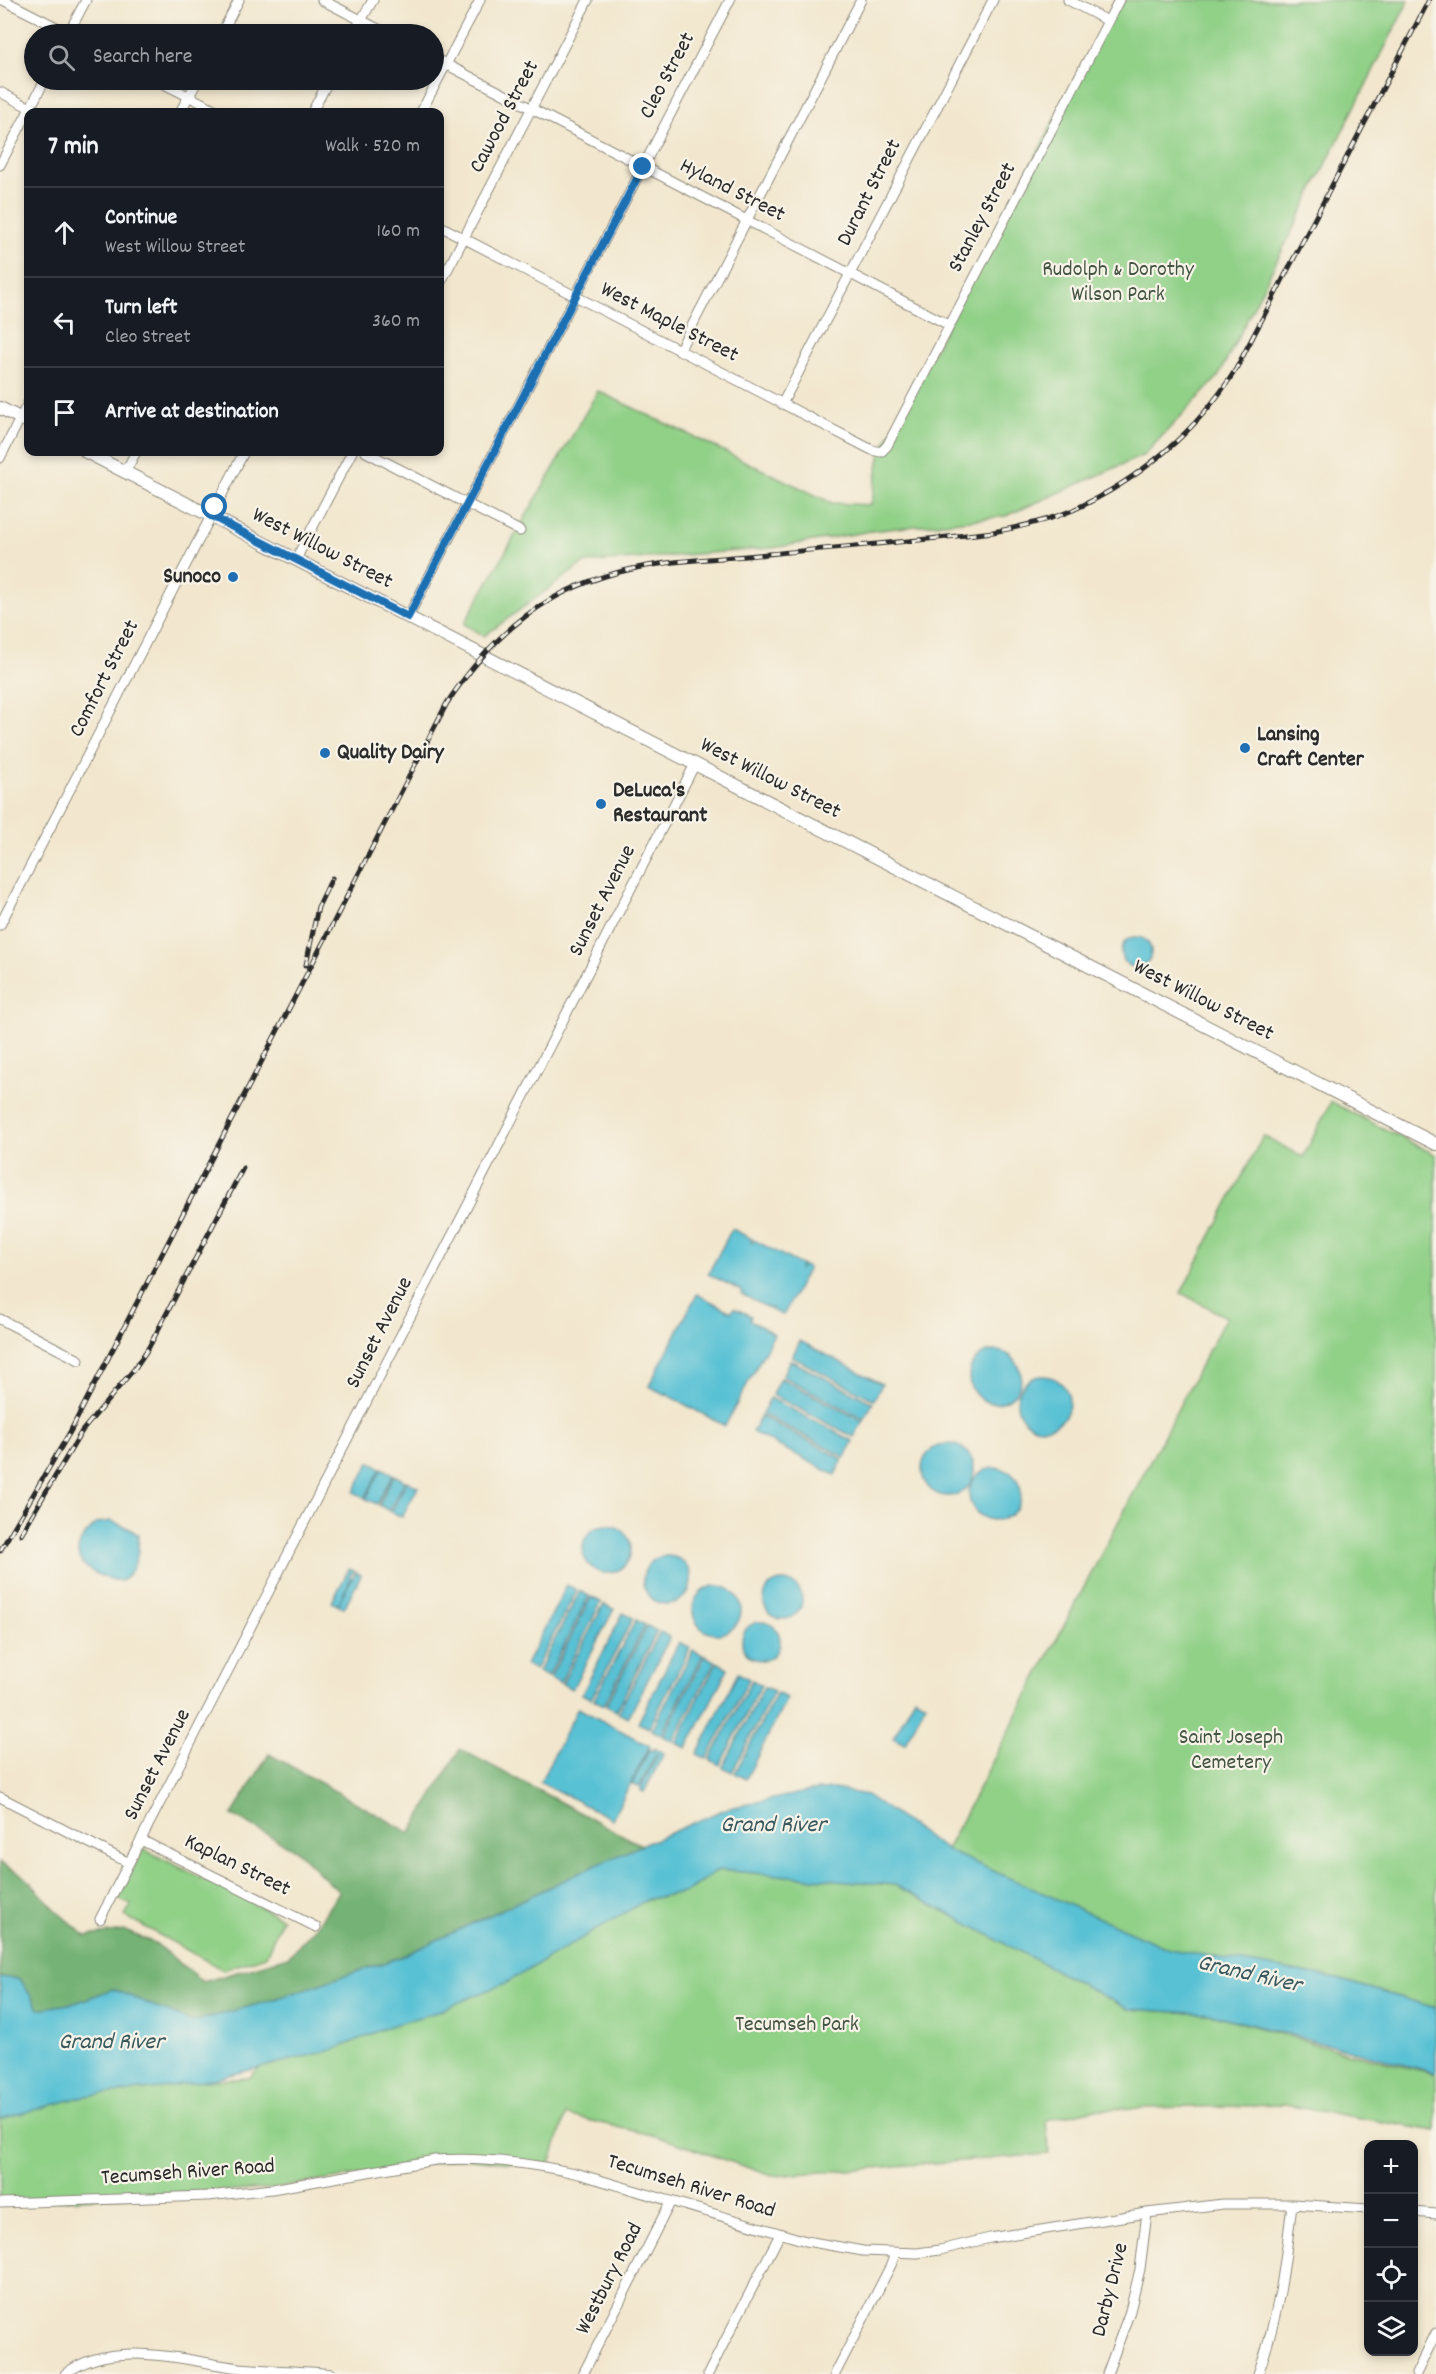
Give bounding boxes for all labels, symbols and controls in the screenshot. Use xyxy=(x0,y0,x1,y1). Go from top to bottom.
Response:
search box xyxy=(24,24,444,90)
street label: Cleo Street xyxy=(632,27,704,125)
icon: search xyxy=(45,41,78,74)
text: Search here xyxy=(93,42,192,73)
street label: Cawood Street xyxy=(462,55,548,179)
text: 7 min xyxy=(48,129,99,166)
text: Walk · 520 m xyxy=(325,133,420,161)
street label: Durant Street xyxy=(830,134,910,252)
street label: Hyland Street xyxy=(674,151,790,231)
route end xyxy=(629,153,655,179)
street label: Stanley Street xyxy=(941,157,1025,279)
text: Continue xyxy=(105,203,177,234)
icon: ahead xyxy=(48,216,81,249)
text: 160 m xyxy=(377,218,420,246)
text: West Willow Street xyxy=(105,234,245,262)
park label: Rudolph & Dorothy Wilson Park xyxy=(1042,255,1195,311)
street label: West Maple Street xyxy=(594,275,744,371)
text: Turn left xyxy=(105,293,177,324)
icon: left xyxy=(48,306,81,339)
text: 360 m xyxy=(372,308,420,336)
text: Cleo Street xyxy=(105,324,191,352)
icon: arrive xyxy=(48,396,81,429)
text: Arrive at destination xyxy=(105,397,279,428)
route start xyxy=(201,493,227,519)
street label: West Willow Street xyxy=(246,500,398,598)
place label: Sunoco xyxy=(163,562,221,593)
marker: Sunoco xyxy=(226,570,240,584)
street label: Comfort Street xyxy=(62,615,148,743)
place label: Lansing Craft Center xyxy=(1257,720,1365,776)
street label: West Willow Street xyxy=(694,730,846,828)
place label: Quality Dairy xyxy=(337,738,445,769)
marker: Lansing Craft Center xyxy=(1238,741,1252,755)
marker: Quality Dairy xyxy=(318,746,332,760)
place label: DeLuca's Restaurant xyxy=(613,776,708,832)
marker: DeLuca's Restaurant xyxy=(594,797,608,811)
street label: Sunset Avenue xyxy=(562,840,644,962)
street label: West Willow Street xyxy=(1127,952,1279,1050)
street label: Sunset Avenue xyxy=(339,1272,421,1394)
street label: Sunset Avenue xyxy=(117,1704,199,1826)
park label: Saint Joseph Cemetery xyxy=(1179,1723,1283,1779)
water label: Grand River xyxy=(720,1809,829,1843)
street label: Kaplan Street xyxy=(179,1827,295,1905)
water label: Grand River xyxy=(1194,1947,1307,2004)
park label: Tecumseh Park xyxy=(735,2010,859,2041)
water label: Grand River xyxy=(58,2026,167,2060)
map controls xyxy=(1364,2140,1418,2356)
button: + xyxy=(1364,2140,1418,2194)
street label: Tecumseh River Road xyxy=(603,2147,779,2227)
street label: Tecumseh River Road xyxy=(100,2151,276,2195)
button: − xyxy=(1364,2194,1418,2248)
street label: Westbury Road xyxy=(569,2218,651,2340)
street label: Darby Drive xyxy=(1084,2240,1138,2340)
button: locate xyxy=(1364,2248,1418,2302)
button: layers xyxy=(1364,2302,1418,2356)

